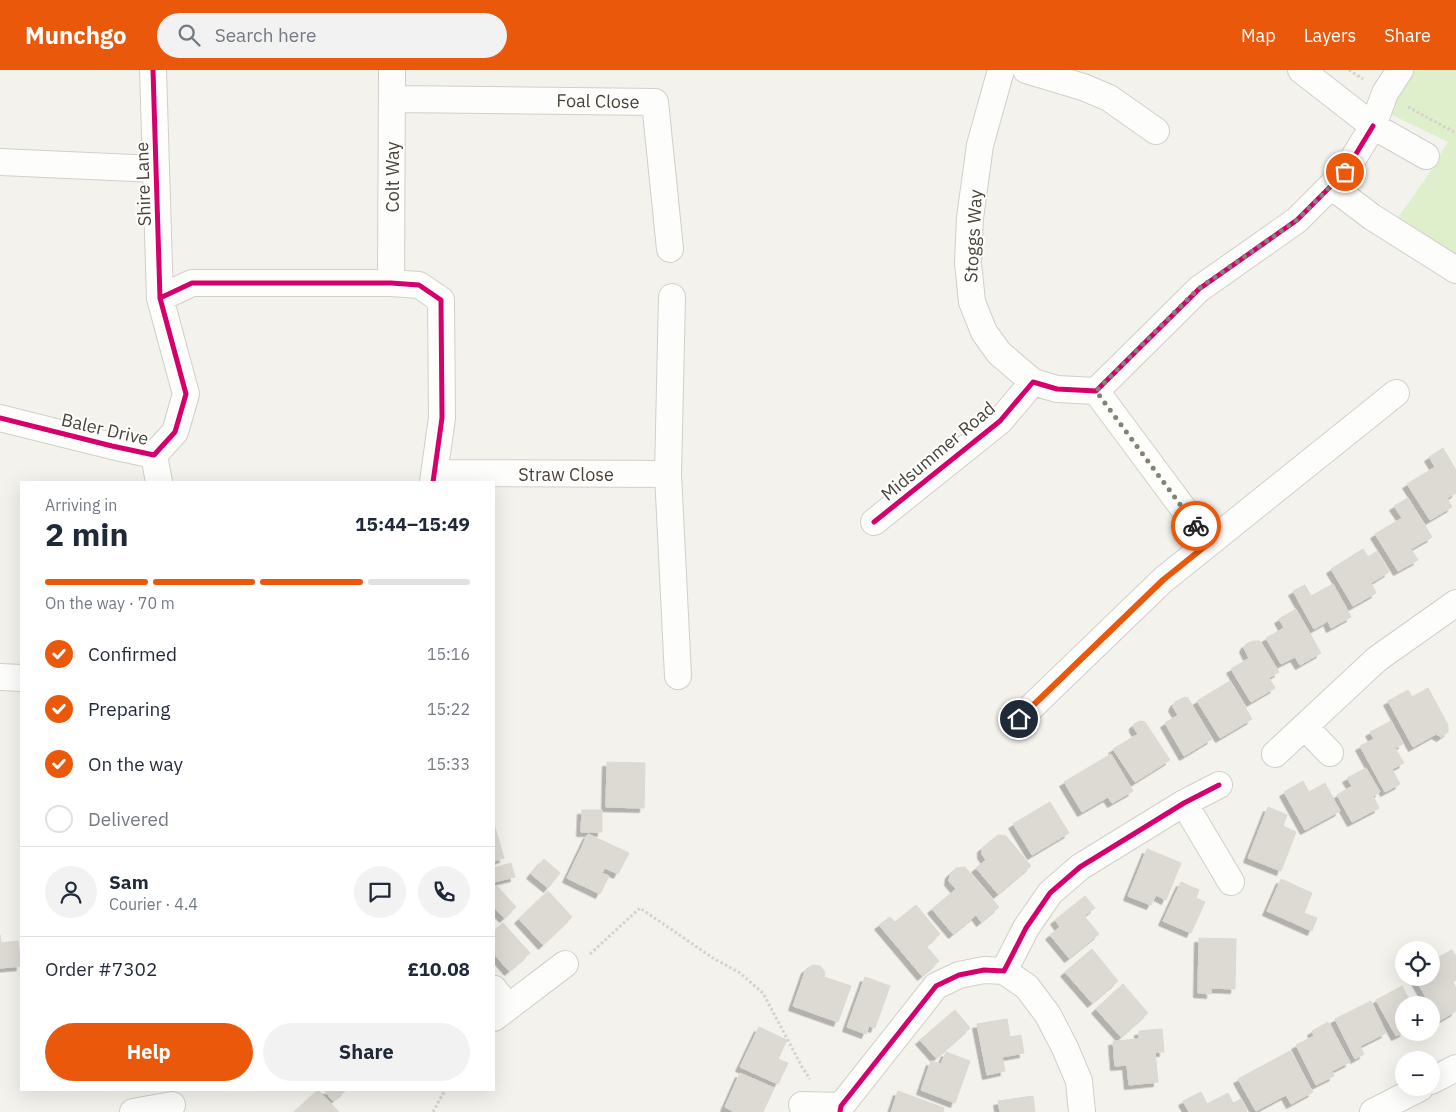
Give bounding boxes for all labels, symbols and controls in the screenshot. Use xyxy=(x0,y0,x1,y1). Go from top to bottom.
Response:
search box xyxy=(157,13,507,58)
text: Munchgo xyxy=(25,19,127,51)
icon: search xyxy=(175,21,203,49)
text: Search here xyxy=(215,23,316,47)
text: Map xyxy=(1241,24,1276,47)
text: Layers xyxy=(1304,24,1356,47)
text: Share xyxy=(1384,24,1431,47)
street label: Foal Close xyxy=(556,89,640,113)
street label: Shire Lane xyxy=(130,141,156,227)
street label: Colt Way xyxy=(381,141,404,213)
pin xyxy=(1324,151,1366,193)
icon: bag xyxy=(1331,158,1359,186)
street label: Stoggs Way xyxy=(959,189,987,283)
street label: Midsummer Road xyxy=(876,397,1000,505)
street label: Baler Drive xyxy=(59,408,151,450)
street label: Straw Close xyxy=(518,463,614,486)
text: Arriving in xyxy=(45,495,117,515)
courier xyxy=(1171,501,1221,551)
text: 15:44–15:49 xyxy=(355,512,470,536)
icon: bike xyxy=(1182,512,1210,540)
text: 2 min xyxy=(45,513,129,555)
text: On the way · 70 m xyxy=(45,593,175,613)
icon: check xyxy=(45,640,73,668)
text: Confirmed xyxy=(88,642,177,666)
text: 15:16 xyxy=(427,644,470,664)
icon: check xyxy=(45,695,73,723)
text: Preparing xyxy=(88,697,170,721)
pin xyxy=(998,698,1040,740)
text: 15:22 xyxy=(427,699,470,719)
icon: home xyxy=(1005,705,1033,733)
icon: check xyxy=(45,750,73,778)
text: On the way xyxy=(88,752,183,776)
text: 15:33 xyxy=(427,754,470,774)
text: Delivered xyxy=(88,807,169,831)
button: person xyxy=(45,866,97,918)
button: chat xyxy=(354,866,406,918)
button: phone xyxy=(418,866,470,918)
text: Sam xyxy=(109,870,149,894)
text: Courier · 4.4 xyxy=(109,894,198,914)
map controls xyxy=(1395,941,1440,1096)
button: locate xyxy=(1395,941,1440,986)
text: Order #7302 xyxy=(45,957,157,981)
text: £10.08 xyxy=(407,957,470,981)
button: + xyxy=(1395,996,1440,1041)
button: Help xyxy=(45,1023,253,1081)
button: Share xyxy=(263,1023,470,1081)
button: − xyxy=(1395,1051,1440,1096)

